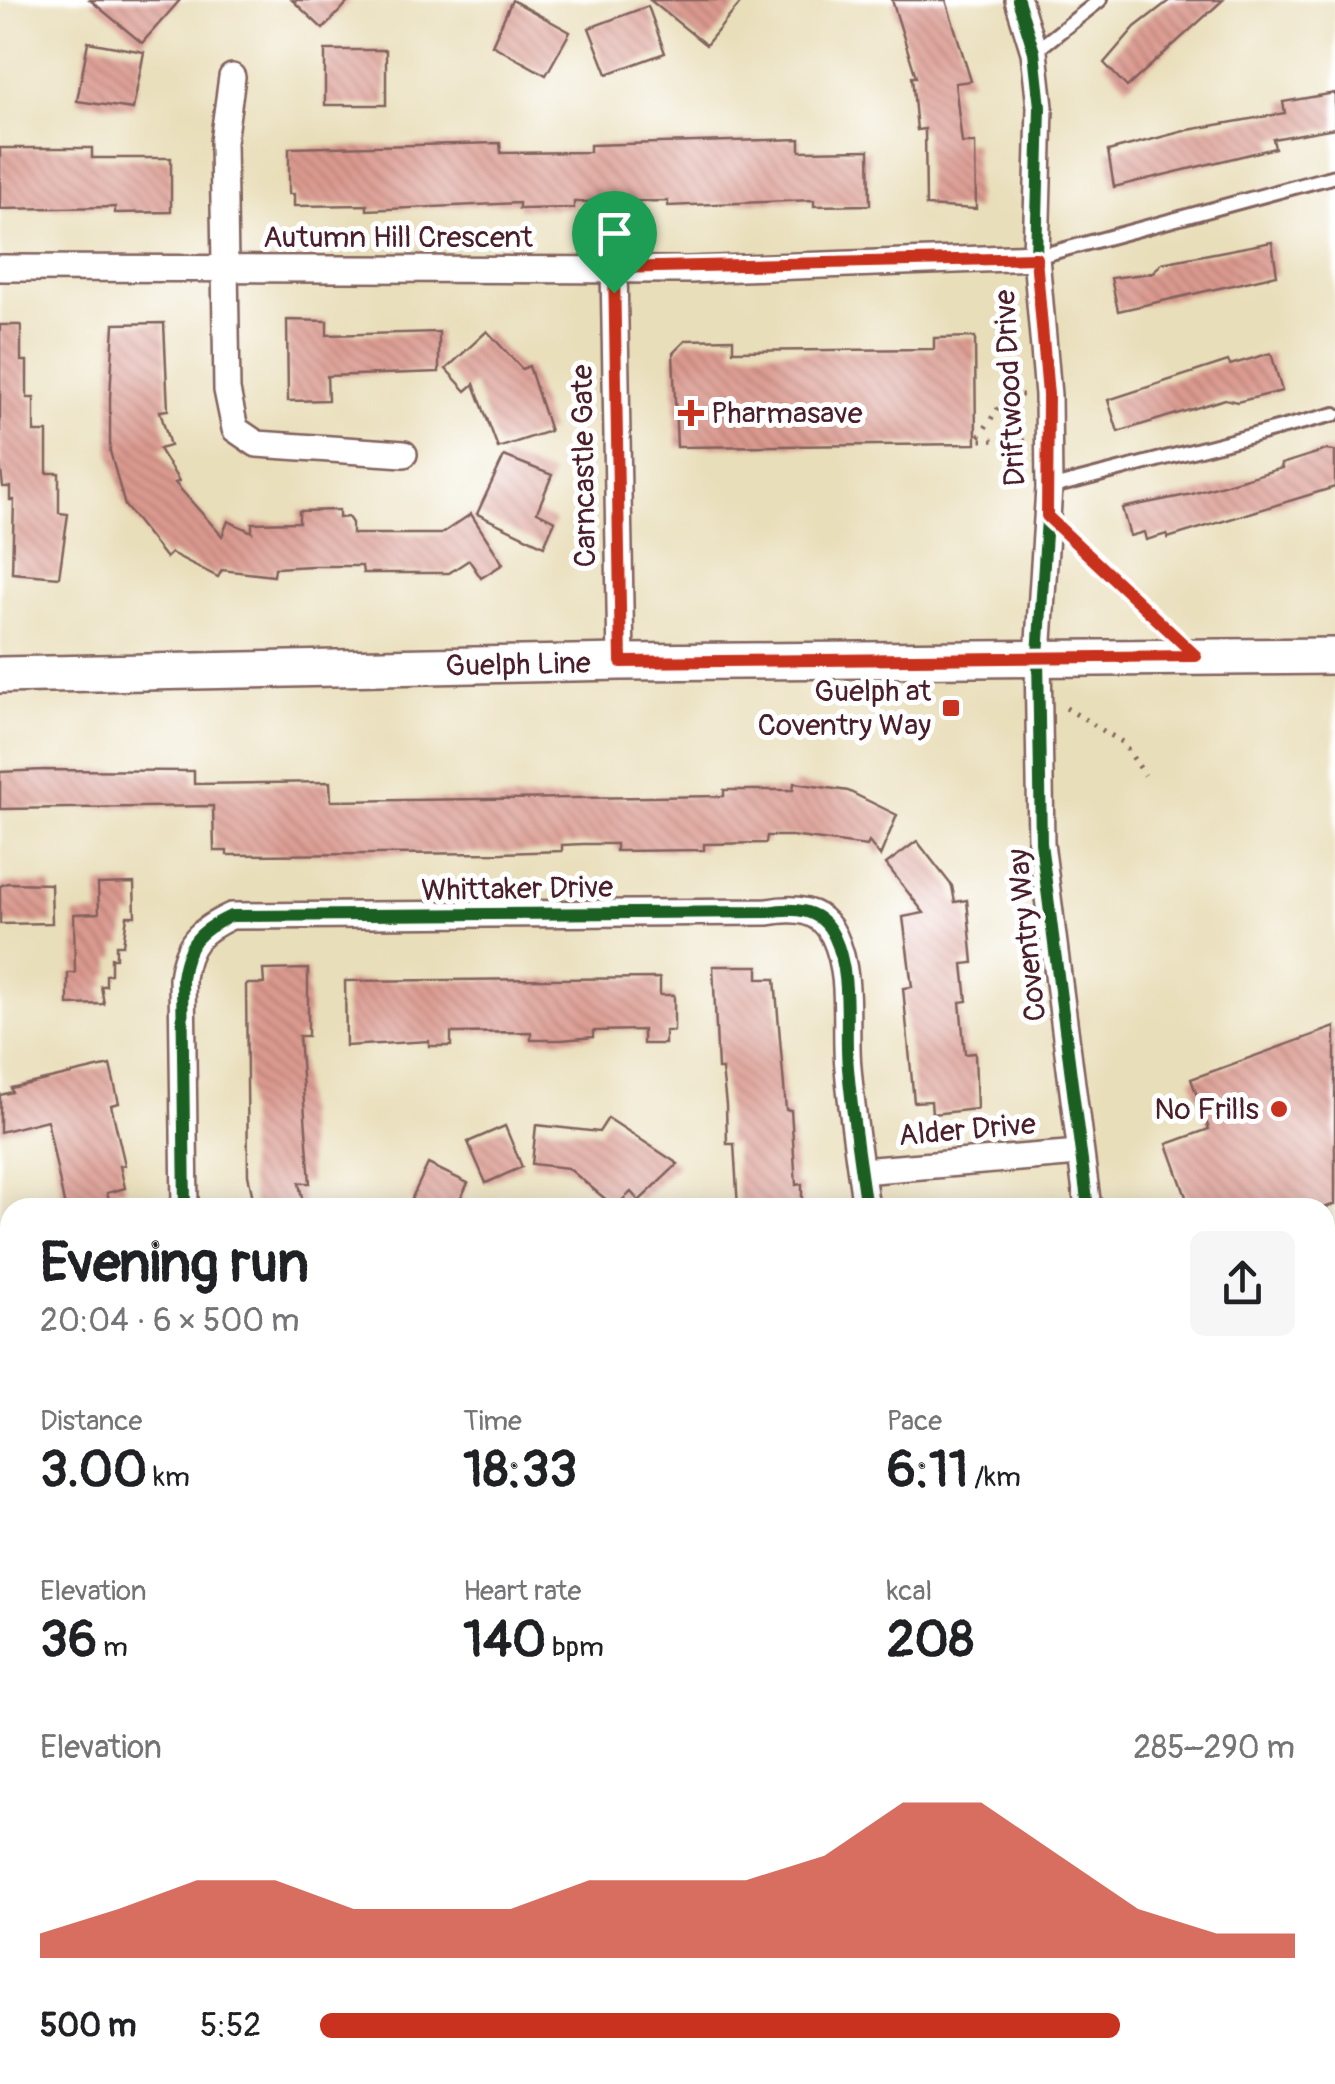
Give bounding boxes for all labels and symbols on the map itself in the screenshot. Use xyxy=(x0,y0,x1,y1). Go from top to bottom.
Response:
pin xyxy=(572,191,657,294)
street label: Autumn Hill Crescent xyxy=(263,219,534,256)
street label: Driftwood Drive xyxy=(986,289,1034,487)
street label: Carncastle Gate xyxy=(564,364,604,568)
place label: Pharmasave xyxy=(711,395,863,432)
marker: Pharmasave xyxy=(680,402,702,424)
street label: Guelph Line xyxy=(445,644,591,684)
place label: Guelph at Coventry Way xyxy=(758,673,932,744)
marker: Guelph at Coventry Way xyxy=(940,697,962,719)
street label: Coventry Way xyxy=(1000,847,1054,1023)
street label: Whittaker Drive xyxy=(421,869,614,909)
place label: No Frills xyxy=(1154,1091,1259,1128)
marker: No Frills xyxy=(1268,1098,1290,1120)
street label: Alder Drive xyxy=(897,1106,1037,1154)

